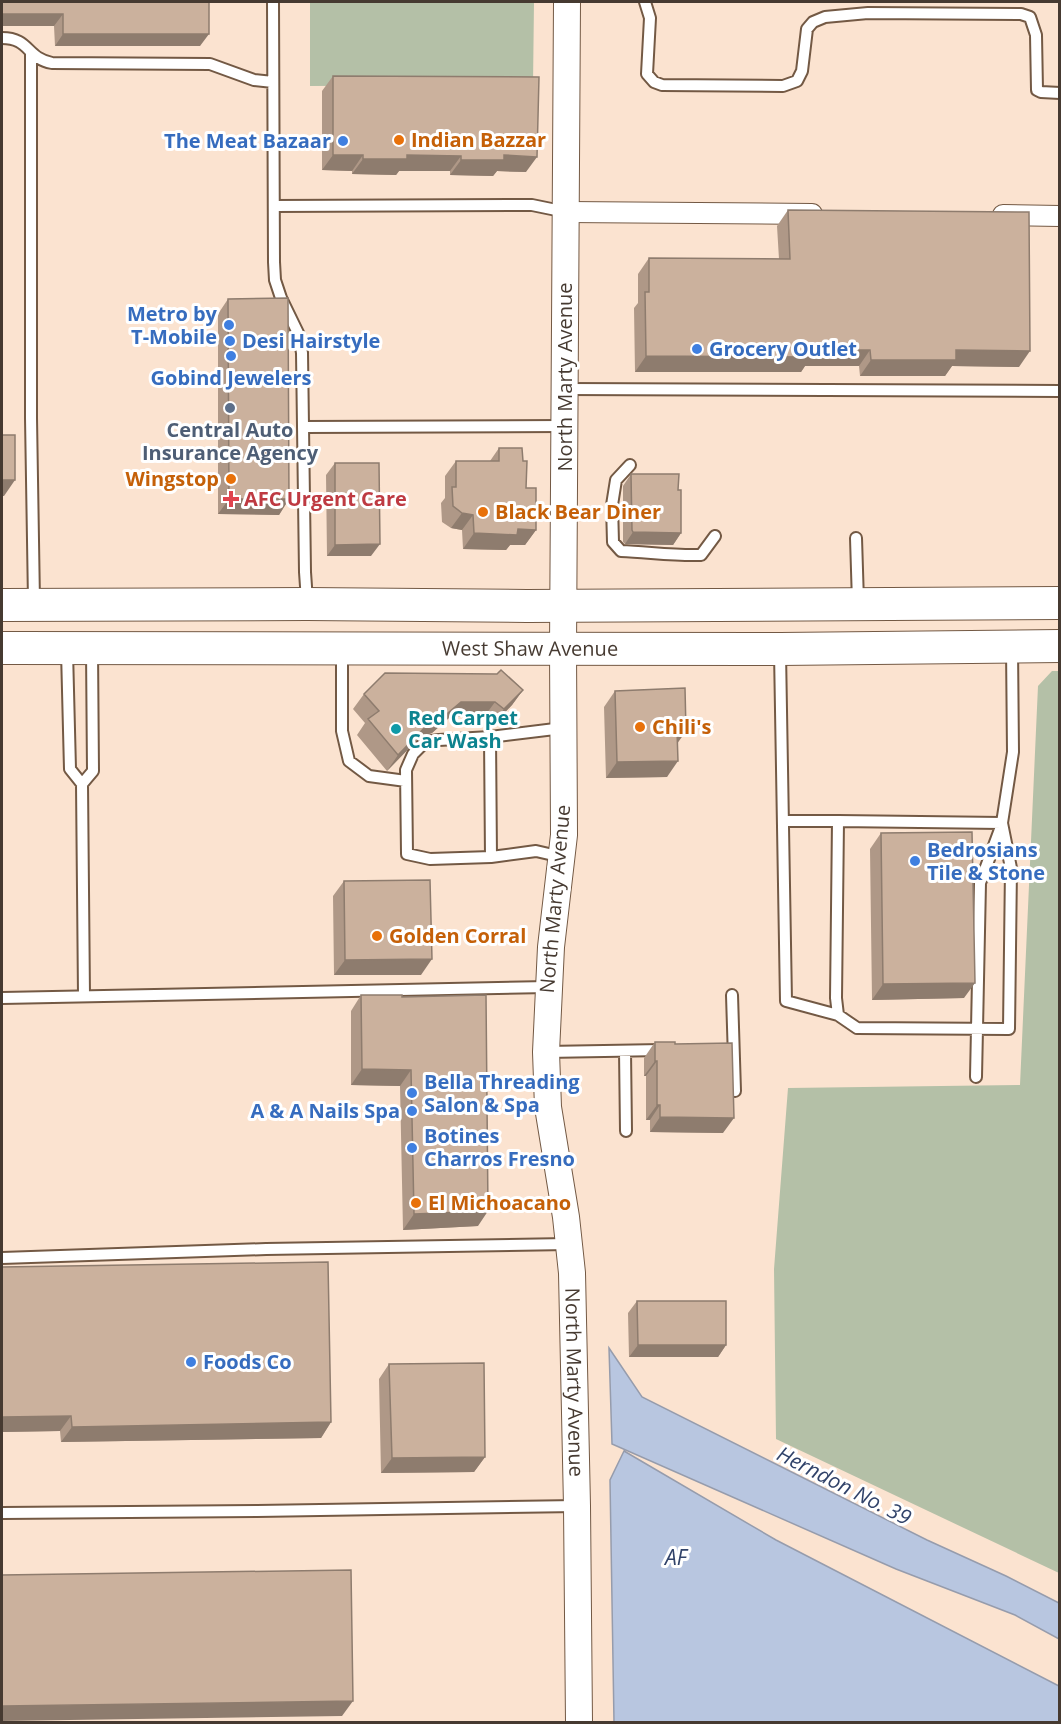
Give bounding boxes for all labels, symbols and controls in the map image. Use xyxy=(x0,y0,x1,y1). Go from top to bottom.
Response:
place label: Indian Bazzar xyxy=(411,126,546,153)
place label: The Meat Bazaar xyxy=(164,127,331,154)
marker: Indian Bazzar xyxy=(392,133,406,147)
marker: The Meat Bazaar xyxy=(336,134,350,148)
street label: North Marty Avenue xyxy=(551,282,578,472)
place label: Metro by T-Mobile xyxy=(127,300,218,350)
marker: Metro by T-Mobile xyxy=(222,318,236,332)
place label: Desi Hairstyle xyxy=(242,327,380,354)
marker: Desi Hairstyle xyxy=(223,334,237,348)
place label: Grocery Outlet xyxy=(709,335,857,362)
marker: Grocery Outlet xyxy=(690,342,704,356)
marker: Gobind Jewelers xyxy=(224,349,238,363)
place label: Gobind Jewelers xyxy=(151,364,312,391)
marker: Central Auto Insurance Agency xyxy=(223,401,237,415)
place label: Central Auto Insurance Agency xyxy=(142,416,319,466)
place label: Wingstop xyxy=(125,465,219,492)
marker: Wingstop xyxy=(224,472,238,486)
place label: AFC Urgent Care xyxy=(244,485,407,512)
marker: AFC Urgent Care xyxy=(222,490,240,508)
place label: Black Bear Diner xyxy=(495,498,661,525)
marker: Black Bear Diner xyxy=(476,505,490,519)
street label: West Shaw Avenue xyxy=(442,635,618,662)
place label: Red Carpet Car Wash xyxy=(408,704,518,754)
place label: Chili's xyxy=(652,713,712,740)
marker: Chili's xyxy=(633,720,647,734)
marker: Red Carpet Car Wash xyxy=(389,722,403,736)
street label: North Marty Avenue xyxy=(533,804,576,994)
place label: Bedrosians Tile & Stone xyxy=(927,836,1045,886)
marker: Bedrosians Tile & Stone xyxy=(908,854,922,868)
place label: Golden Corral xyxy=(389,922,526,949)
marker: Golden Corral xyxy=(370,929,384,943)
place label: Bella Threading Salon & Spa xyxy=(424,1068,580,1118)
marker: Bella Threading Salon & Spa xyxy=(405,1086,419,1100)
place label: A & A Nails Spa xyxy=(250,1097,400,1124)
marker: A & A Nails Spa xyxy=(405,1104,419,1118)
place label: Botines Charros Fresno xyxy=(424,1122,575,1172)
marker: Botines Charros Fresno xyxy=(405,1141,419,1155)
place label: El Michoacano xyxy=(428,1189,571,1216)
marker: El Michoacano xyxy=(409,1196,423,1210)
street label: North Marty Avenue xyxy=(559,1287,590,1477)
place label: Foods Co xyxy=(203,1348,292,1375)
marker: Foods Co xyxy=(184,1355,198,1369)
water label: Herndon No. 39 xyxy=(773,1439,916,1531)
water label: AF xyxy=(663,1543,689,1571)

